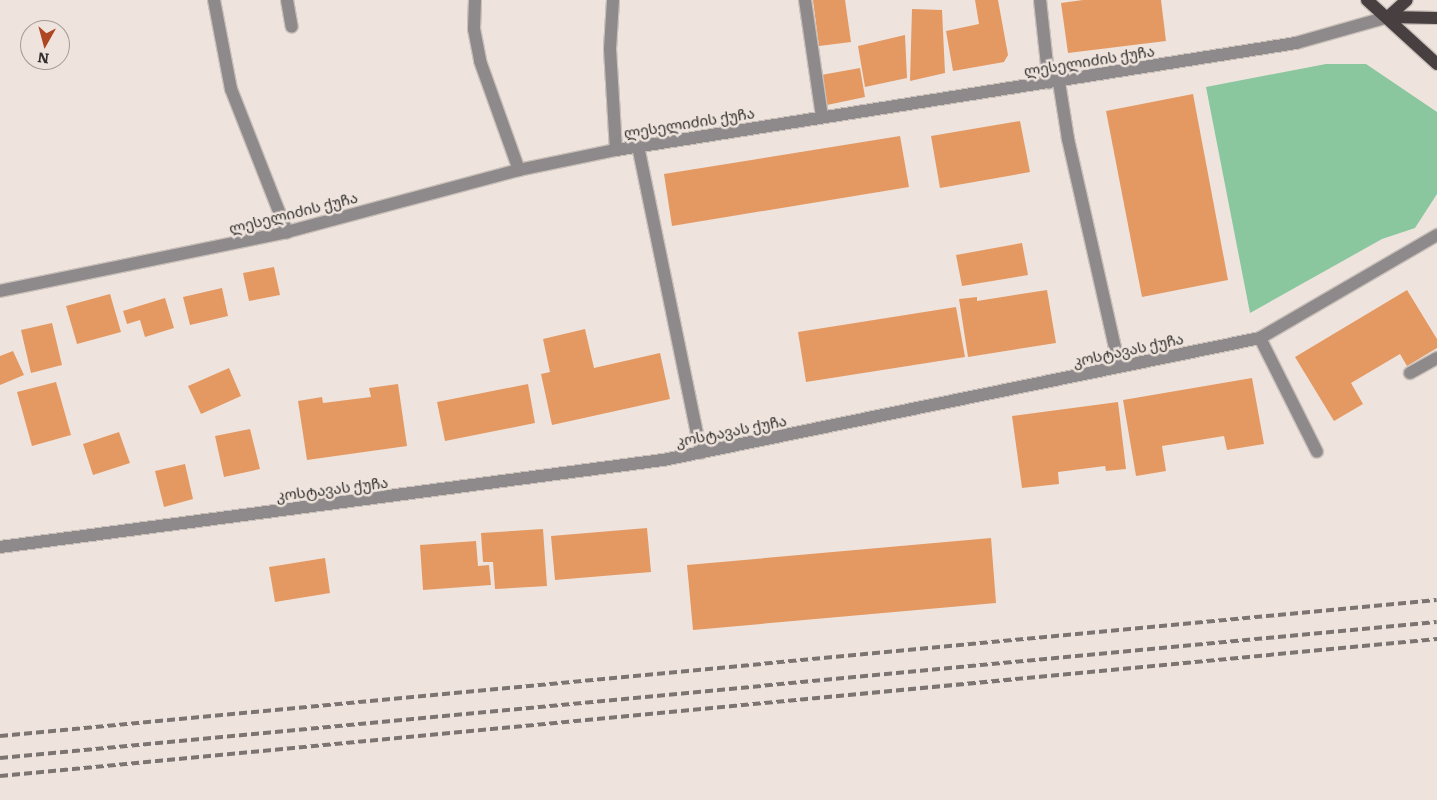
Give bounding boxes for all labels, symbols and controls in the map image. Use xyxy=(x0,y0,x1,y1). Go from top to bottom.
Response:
north arrow xyxy=(20,20,70,70)
street label: ლესელიძის ქუჩა xyxy=(1022,41,1156,79)
text: N xyxy=(36,48,50,70)
street label: ლესელიძის ქუჩა xyxy=(622,103,756,141)
street label: ლესელიძის ქუჩა xyxy=(227,187,359,237)
street label: კოსტავას ქუჩა xyxy=(1071,328,1185,370)
street label: კოსტავას ქუჩა xyxy=(674,410,788,450)
street label: კოსტავას ქუჩა xyxy=(275,472,389,504)

